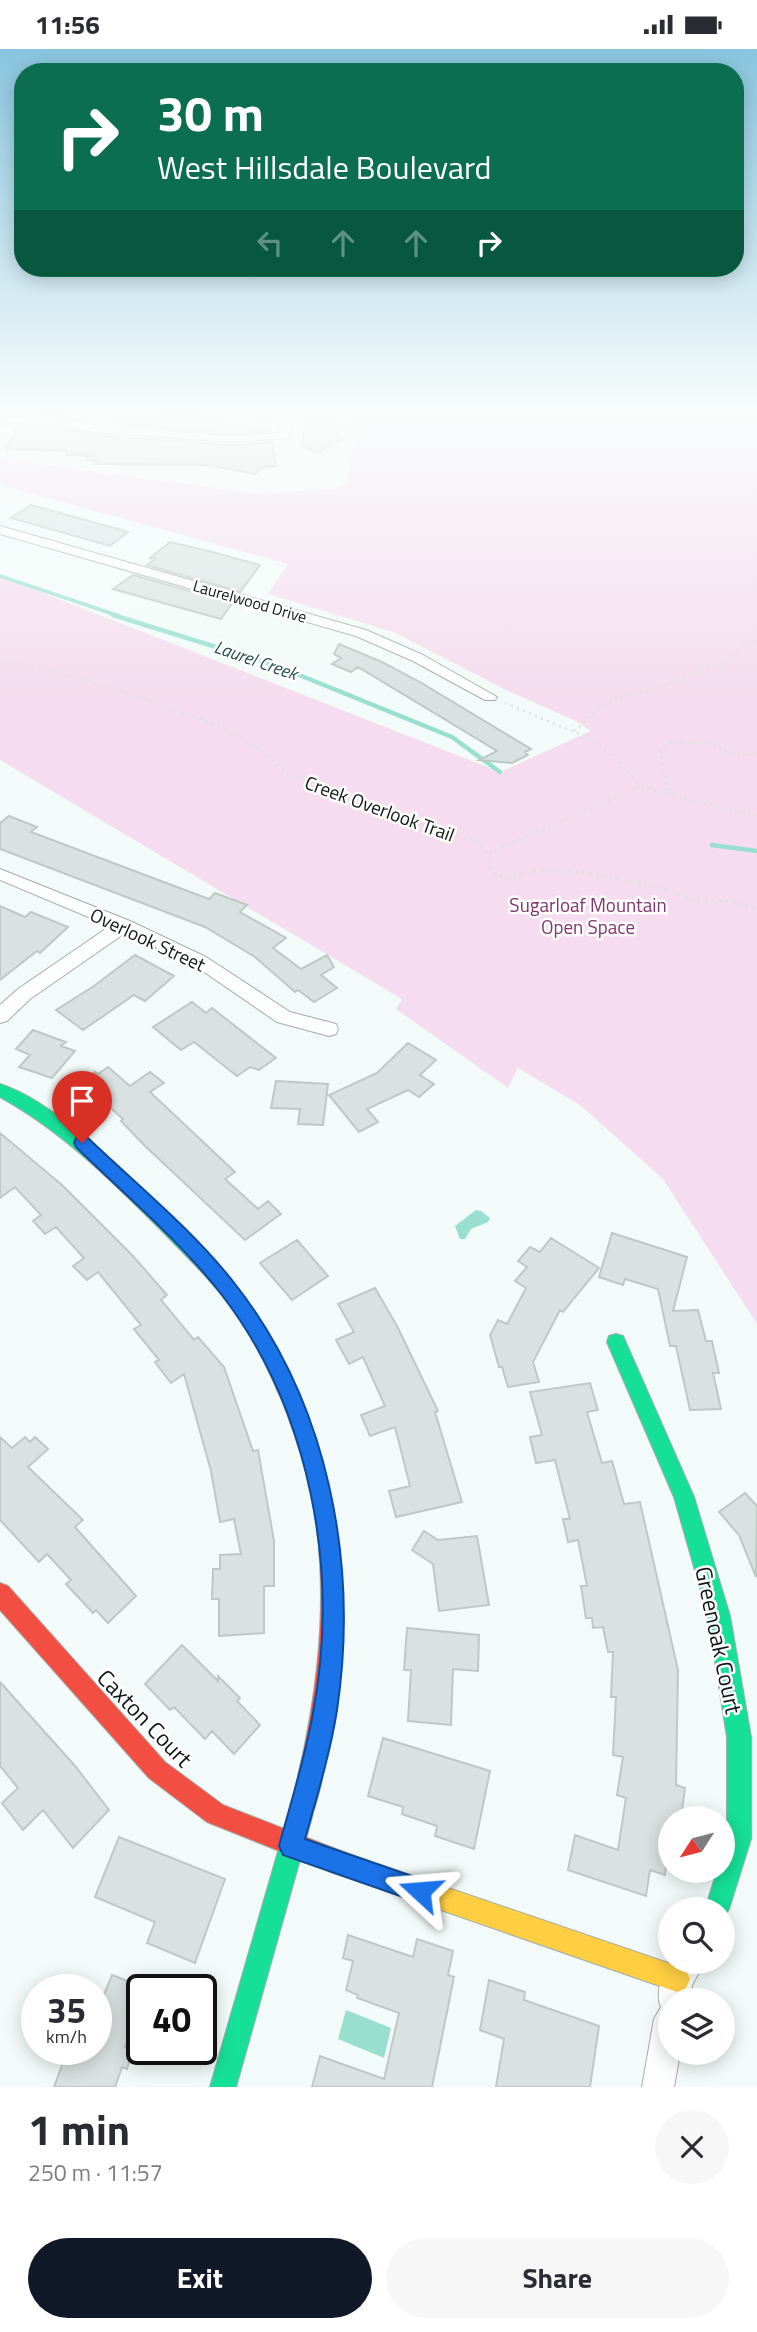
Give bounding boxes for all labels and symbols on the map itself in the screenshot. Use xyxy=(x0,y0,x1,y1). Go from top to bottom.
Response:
street label: Laurelwood Drive xyxy=(190,573,310,629)
water label: Laurel Creek xyxy=(211,633,303,687)
street label: Creek Overlook Trail xyxy=(301,767,459,849)
park label: Sugarloaf Mountain Open Space xyxy=(509,890,667,941)
street label: Overlook Street xyxy=(85,900,211,979)
pin xyxy=(52,1071,112,1143)
street label: Greenoak Court xyxy=(686,1563,752,1717)
street label: Caxton Court xyxy=(89,1661,201,1775)
north arrow xyxy=(658,1806,735,1883)
position arrow xyxy=(383,1854,457,1928)
speed limit sign: 40 xyxy=(126,1974,217,2065)

